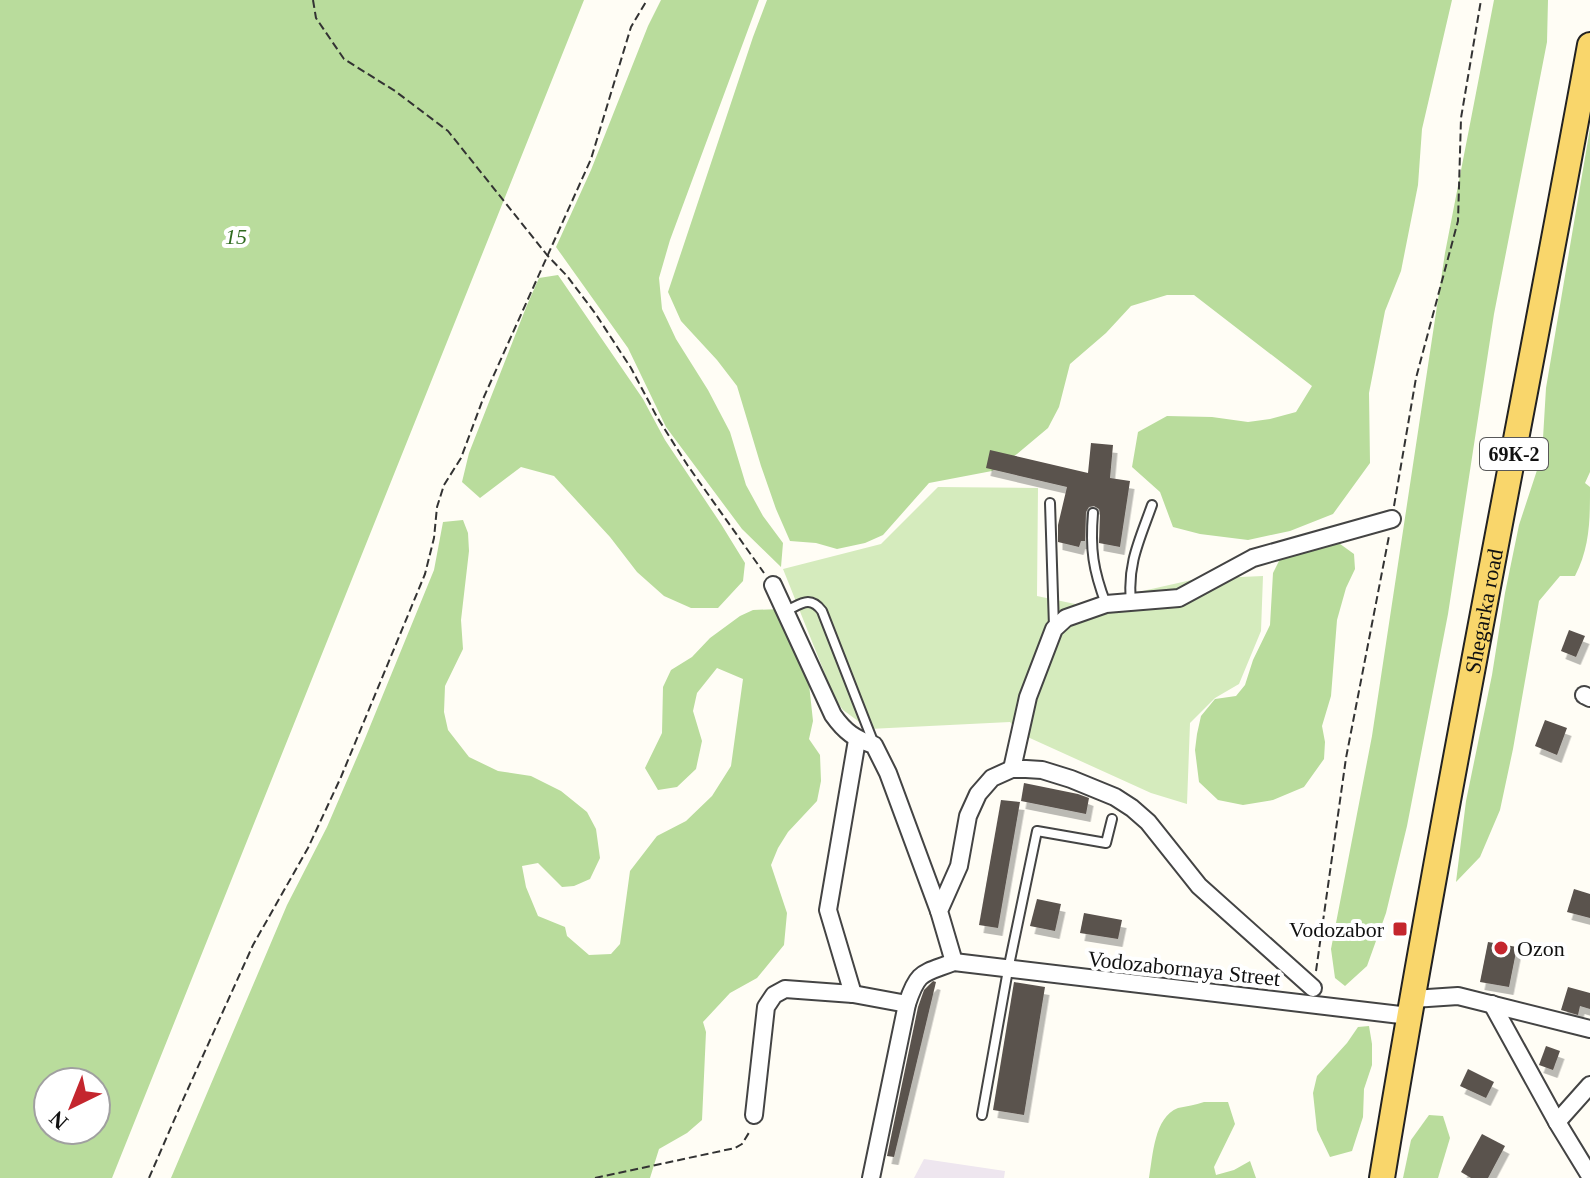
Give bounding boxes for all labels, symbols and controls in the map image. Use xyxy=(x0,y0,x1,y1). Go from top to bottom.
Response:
park label: 15 xyxy=(225,224,247,249)
road number: 69К-2 xyxy=(1480,438,1548,470)
street label: Shegarka road xyxy=(1460,547,1508,676)
place label: Vodozabor xyxy=(1289,917,1385,942)
marker: Vodozabor xyxy=(1391,920,1409,938)
place label: Ozon xyxy=(1517,936,1565,961)
marker: Ozon xyxy=(1492,939,1510,957)
street label: Vodozabornaya Street xyxy=(1087,946,1281,991)
north arrow xyxy=(32,1066,112,1146)
text: N xyxy=(44,1106,73,1135)

